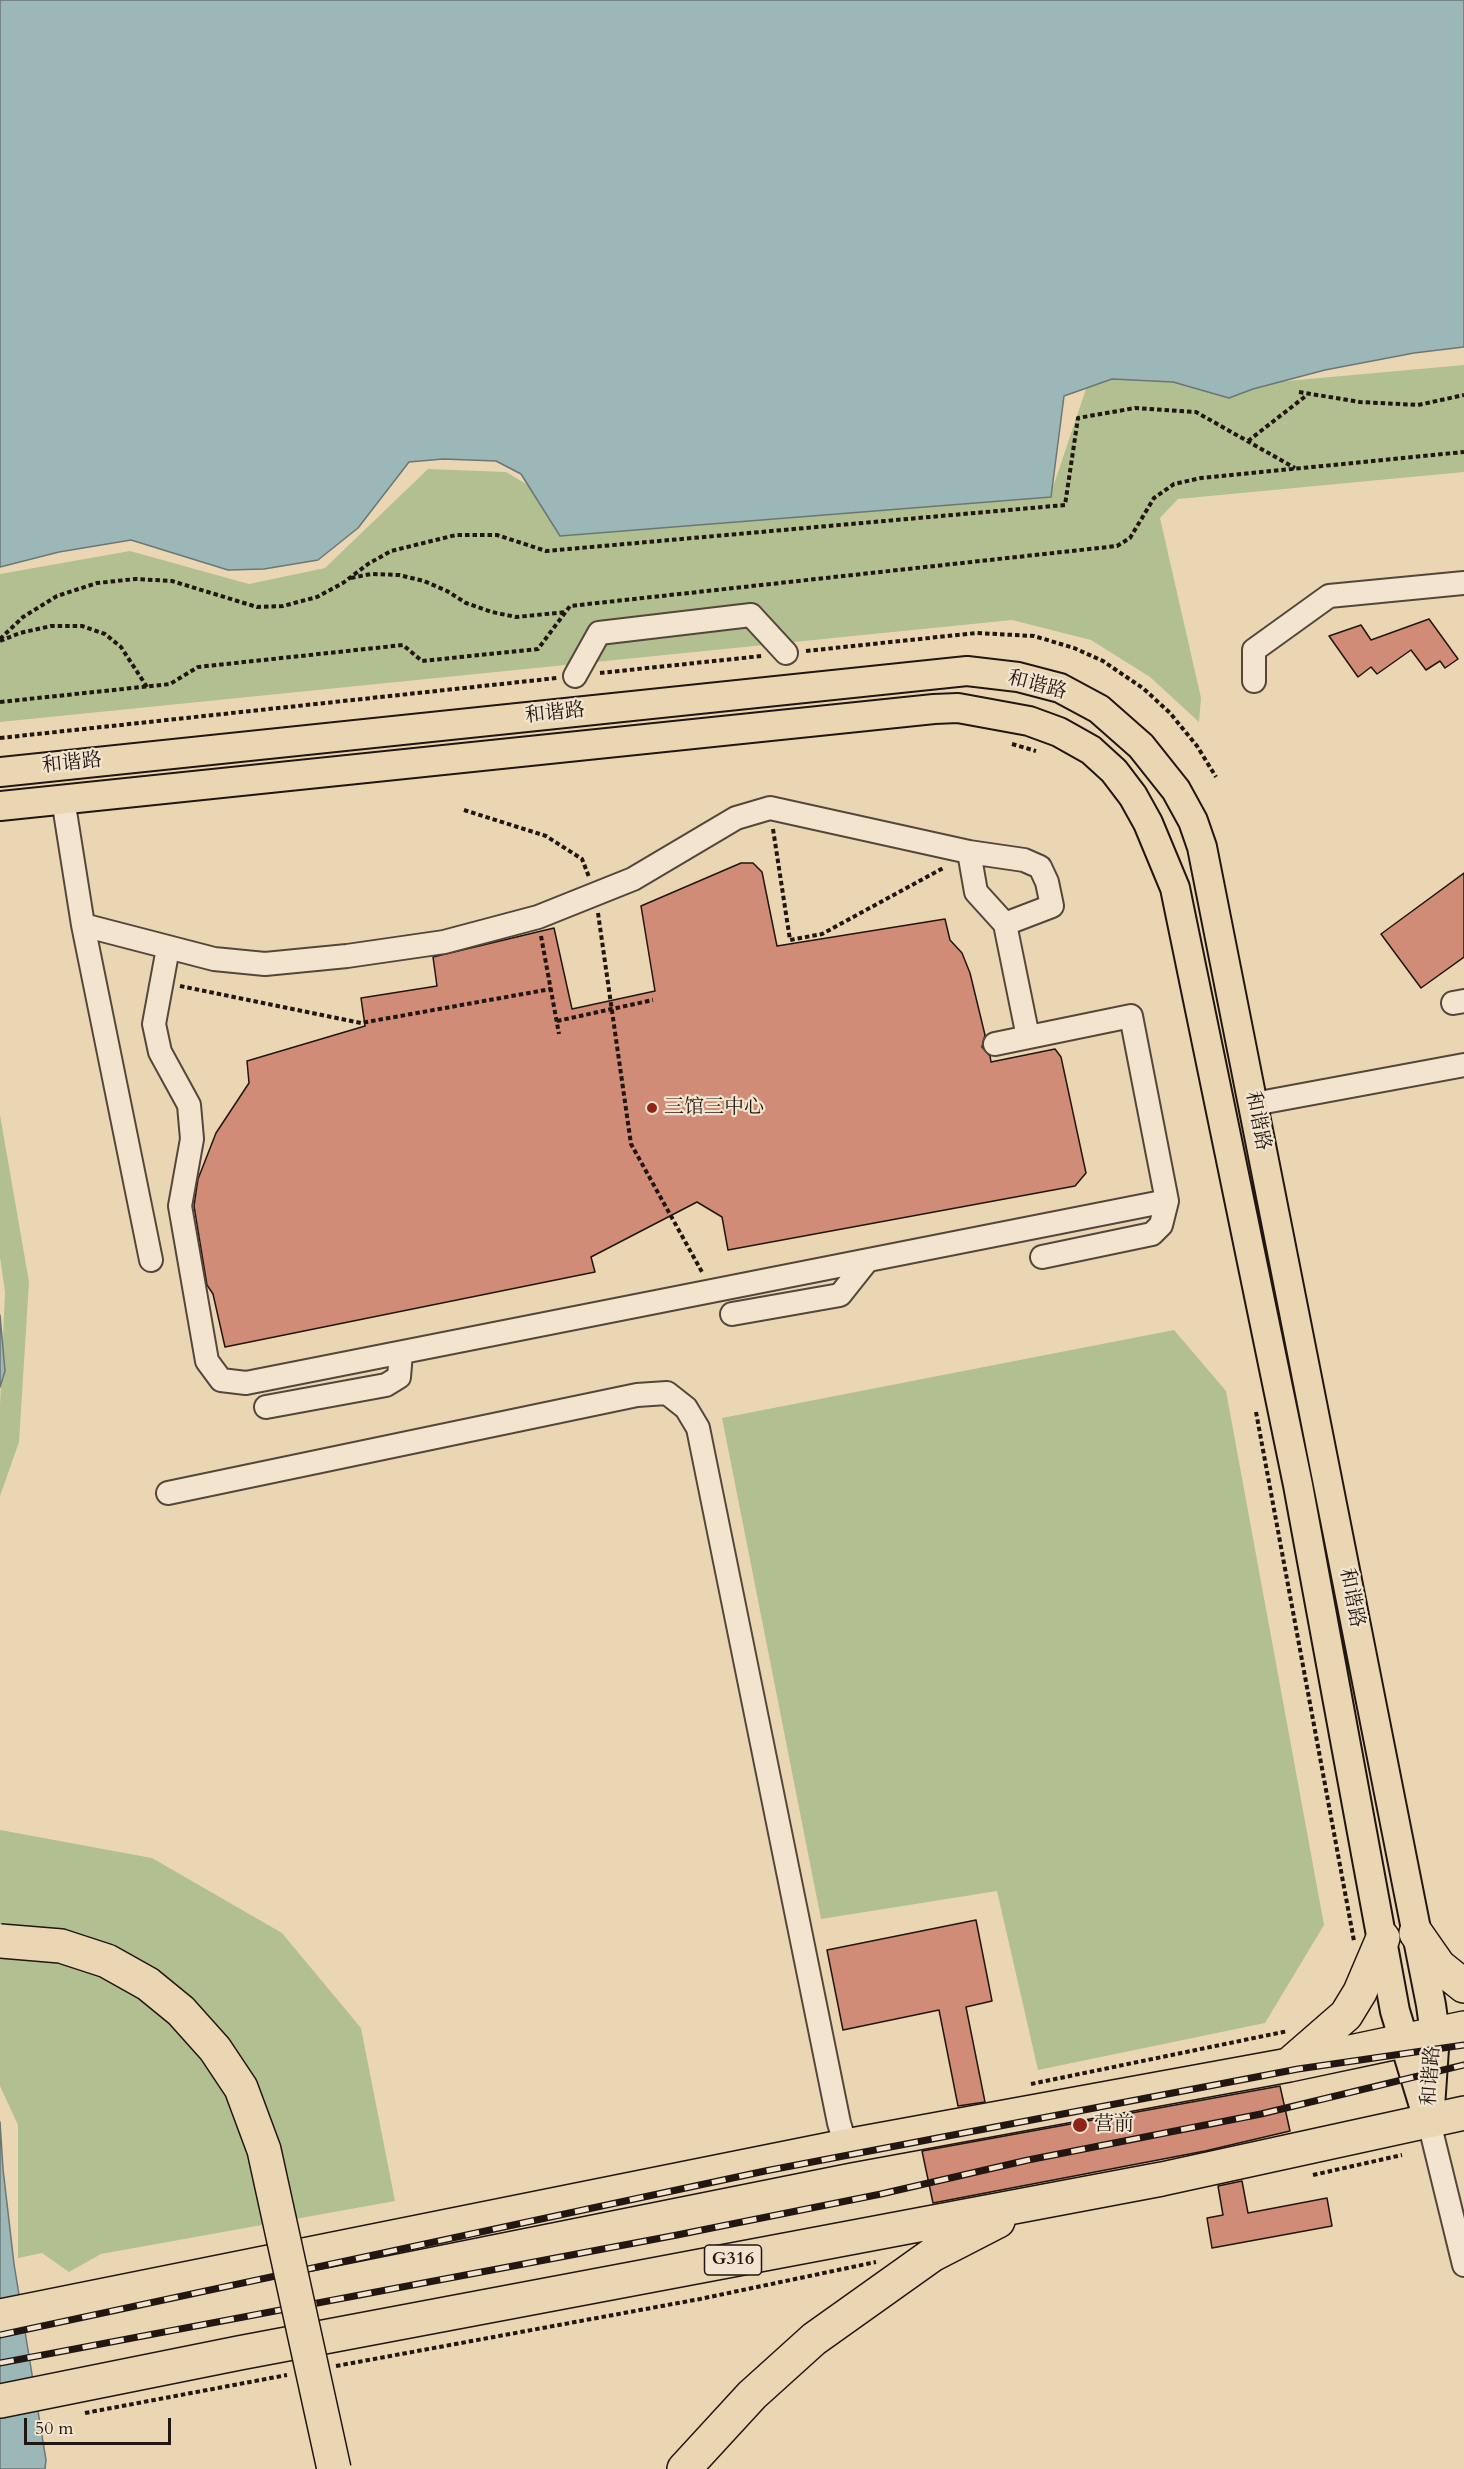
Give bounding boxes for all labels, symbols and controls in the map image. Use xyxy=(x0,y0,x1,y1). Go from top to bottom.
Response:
street label: 和谐路 xyxy=(1005,667,1069,705)
street label: 和谐路 xyxy=(524,699,586,729)
street label: 和谐路 xyxy=(41,749,103,779)
street label: 和谐路 xyxy=(1239,1089,1275,1153)
place label: 三馆三中心 xyxy=(664,1096,764,1120)
marker: 三馆三中心 xyxy=(645,1101,659,1115)
street label: 和谐路 xyxy=(1333,1566,1369,1630)
street label: 和谐路 xyxy=(1418,2045,1446,2107)
place label: 营前 xyxy=(1094,2113,1134,2137)
marker: 营前 xyxy=(1071,2116,1089,2134)
road number: G316 xyxy=(704,2245,762,2275)
scale bar xyxy=(27,2406,174,2444)
text: 50 m xyxy=(35,2416,74,2441)

